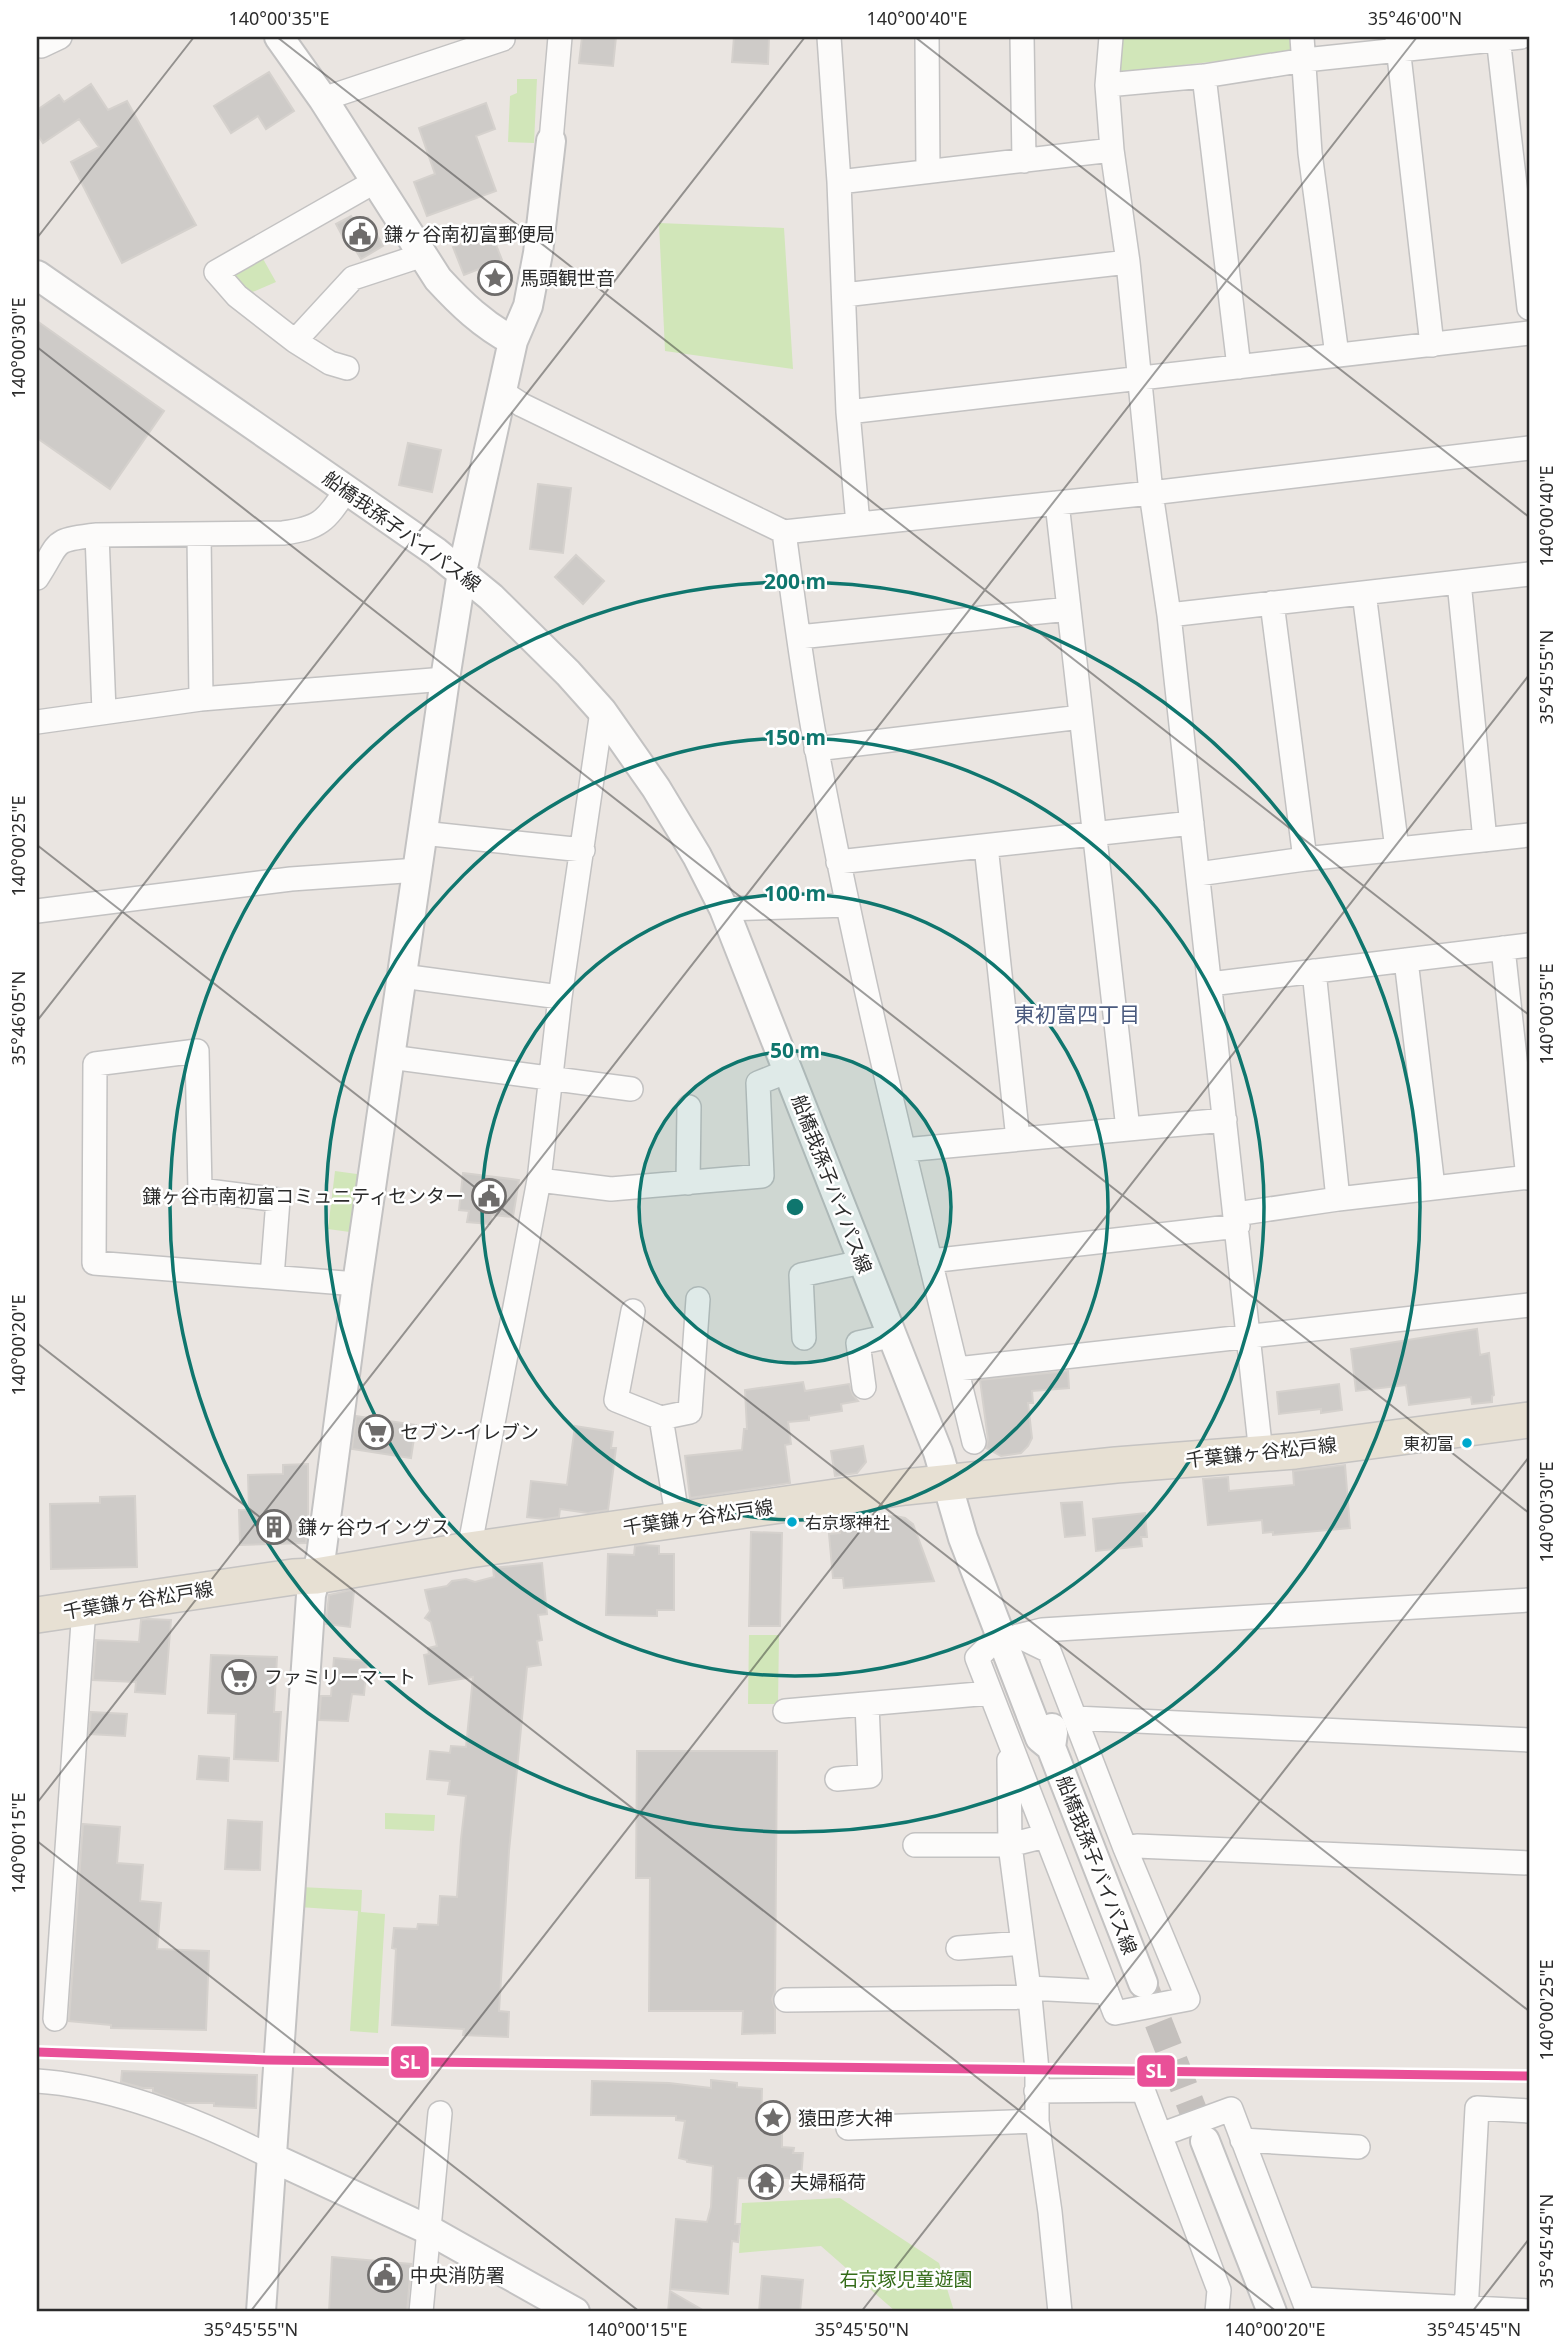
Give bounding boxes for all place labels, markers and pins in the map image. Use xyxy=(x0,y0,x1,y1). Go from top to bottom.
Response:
public building icon: 鎌ヶ谷南初富郵便局 xyxy=(341,215,379,253)
place label: 鎌ヶ谷南初富郵便局 xyxy=(384,221,555,247)
place icon: 馬頭観世音 xyxy=(476,259,514,297)
place label: 馬頭観世音 xyxy=(520,265,615,291)
public building icon: 鎌ヶ谷市南初富コミュニティセンター xyxy=(470,1177,508,1215)
place label: 鎌ヶ谷市南初富コミュニティセンター xyxy=(142,1183,464,1209)
centre of rings xyxy=(783,1195,807,1219)
supermarket icon: セブン-イレブン xyxy=(357,1413,395,1451)
place label: セブン-イレブン xyxy=(400,1419,539,1445)
place label: 東初富 xyxy=(1403,1432,1454,1455)
marker: 東初富 xyxy=(1460,1436,1474,1450)
building icon: 鎌ヶ谷ウイングス xyxy=(255,1508,293,1546)
place label: 右京塚神社 xyxy=(805,1511,890,1534)
place label: 鎌ヶ谷ウイングス xyxy=(298,1514,450,1540)
marker: 右京塚神社 xyxy=(785,1515,799,1529)
supermarket icon: ファミリーマート xyxy=(220,1658,258,1696)
place label: ファミリーマート xyxy=(264,1664,416,1690)
place icon: 猿田彦大神 xyxy=(754,2099,792,2137)
place label: 猿田彦大神 xyxy=(798,2105,893,2131)
temple icon: 夫婦稲荷 xyxy=(747,2163,785,2201)
place label: 夫婦稲荷 xyxy=(790,2169,866,2195)
public building icon: 中央消防署 xyxy=(366,2256,404,2294)
place label: 中央消防署 xyxy=(410,2262,505,2288)

